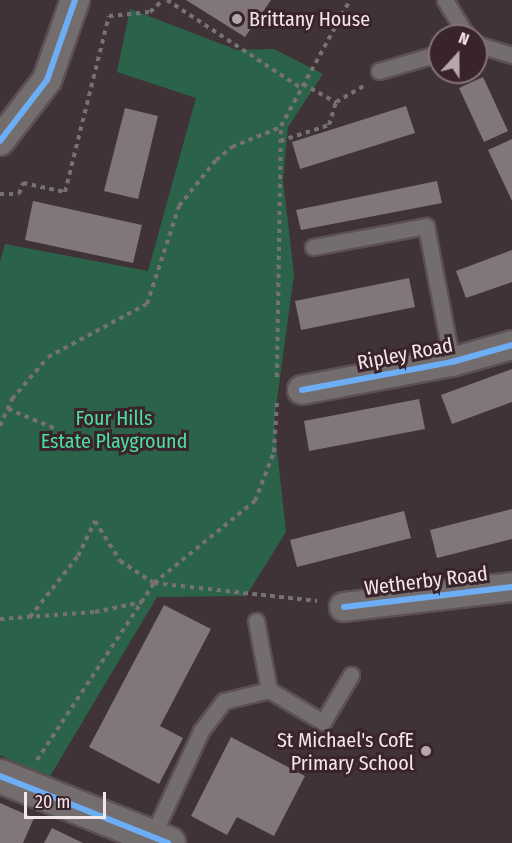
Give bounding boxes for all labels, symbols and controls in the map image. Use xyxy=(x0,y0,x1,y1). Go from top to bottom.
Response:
place label: Brittany House xyxy=(249,7,370,31)
marker: Brittany House xyxy=(230,12,244,26)
north arrow xyxy=(428,24,488,84)
text: N xyxy=(456,28,472,49)
street label: Ripley Road xyxy=(355,333,455,375)
park label: Four Hills Estate Playground xyxy=(41,407,187,454)
street label: Wetherby Road xyxy=(363,562,489,600)
place label: St Michael's CofE Primary School xyxy=(277,728,414,775)
marker: St Michael's CofE Primary School xyxy=(419,744,433,758)
scale bar xyxy=(27,780,110,818)
text: 20 m xyxy=(35,791,70,813)

